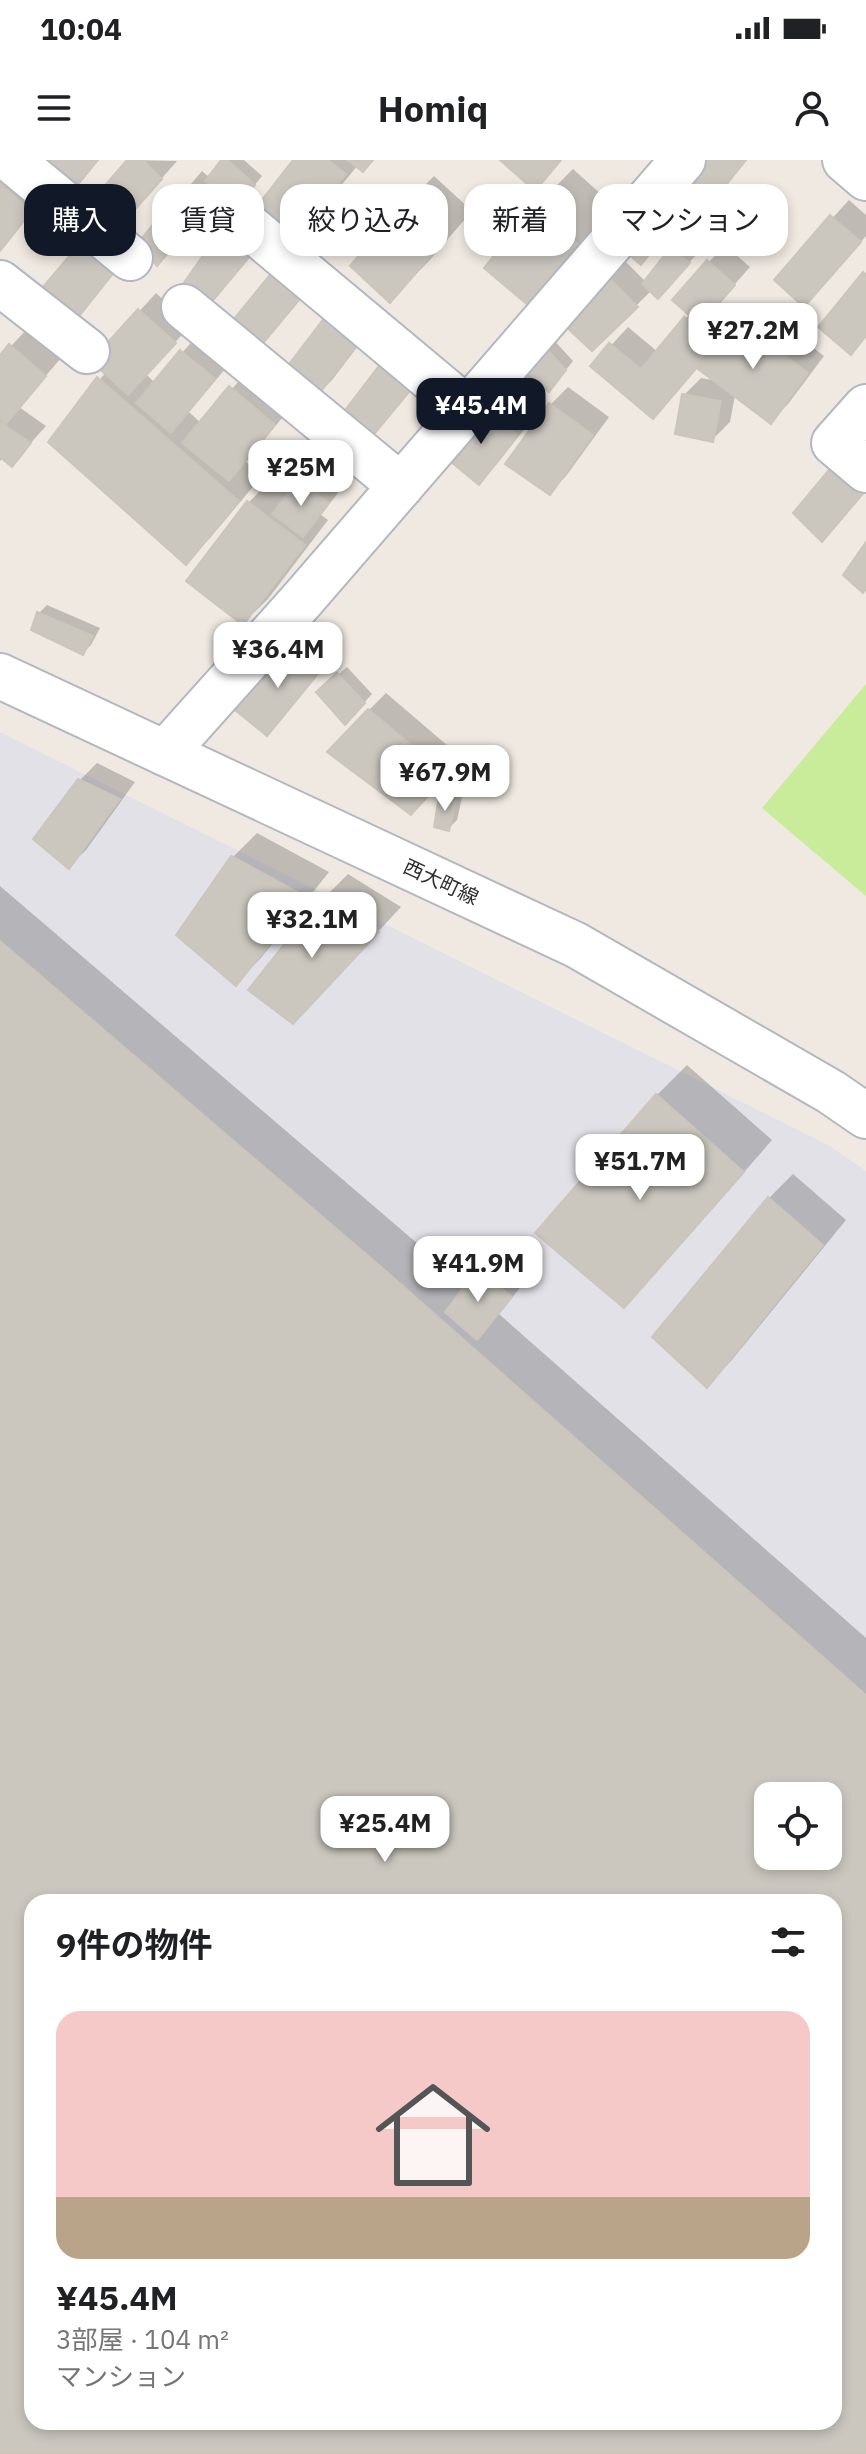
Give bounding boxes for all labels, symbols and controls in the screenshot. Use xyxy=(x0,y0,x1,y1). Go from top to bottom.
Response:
text: 10:04 xyxy=(40,9,122,48)
text: Homiq xyxy=(378,85,488,132)
icon: menu xyxy=(32,86,76,130)
icon: person xyxy=(790,86,834,130)
chip: 購入 xyxy=(24,184,136,256)
chip: 賃貸 xyxy=(152,184,264,256)
chip: 絞り込み xyxy=(280,184,448,256)
chip: 新着 xyxy=(464,184,576,256)
chip: マンション xyxy=(592,184,788,256)
pin: ¥27.2M xyxy=(688,303,818,371)
text: ¥27.2M xyxy=(706,312,800,346)
pin: ¥45.4M xyxy=(416,378,546,446)
text: ¥45.4M xyxy=(434,387,528,421)
pin: ¥25M xyxy=(254,440,348,508)
text: ¥25M xyxy=(266,449,336,483)
pin: ¥36.4M xyxy=(213,622,343,690)
text: ¥36.4M xyxy=(231,631,325,665)
pin: ¥67.9M xyxy=(380,745,510,813)
text: ¥67.9M xyxy=(398,754,492,788)
street label: 西大町線 xyxy=(399,852,483,911)
pin: ¥32.1M xyxy=(247,892,377,960)
text: ¥32.1M xyxy=(265,901,359,935)
pin: ¥51.7M xyxy=(575,1134,705,1202)
text: ¥51.7M xyxy=(593,1143,687,1177)
pin: ¥41.9M xyxy=(413,1236,543,1304)
text: ¥41.9M xyxy=(431,1245,525,1279)
map controls xyxy=(754,1782,842,1870)
button: locate xyxy=(754,1782,842,1870)
pin: ¥25.4M xyxy=(320,1796,450,1864)
text: ¥25.4M xyxy=(338,1805,432,1839)
icon: filters xyxy=(766,1920,810,1964)
text: 9件の物件 xyxy=(56,1922,212,1966)
icon: home xyxy=(361,2063,505,2207)
text: ¥45.4M xyxy=(56,2275,178,2319)
text: 3部屋 · 104 m² xyxy=(56,2322,229,2356)
text: マンション xyxy=(56,2359,186,2393)

